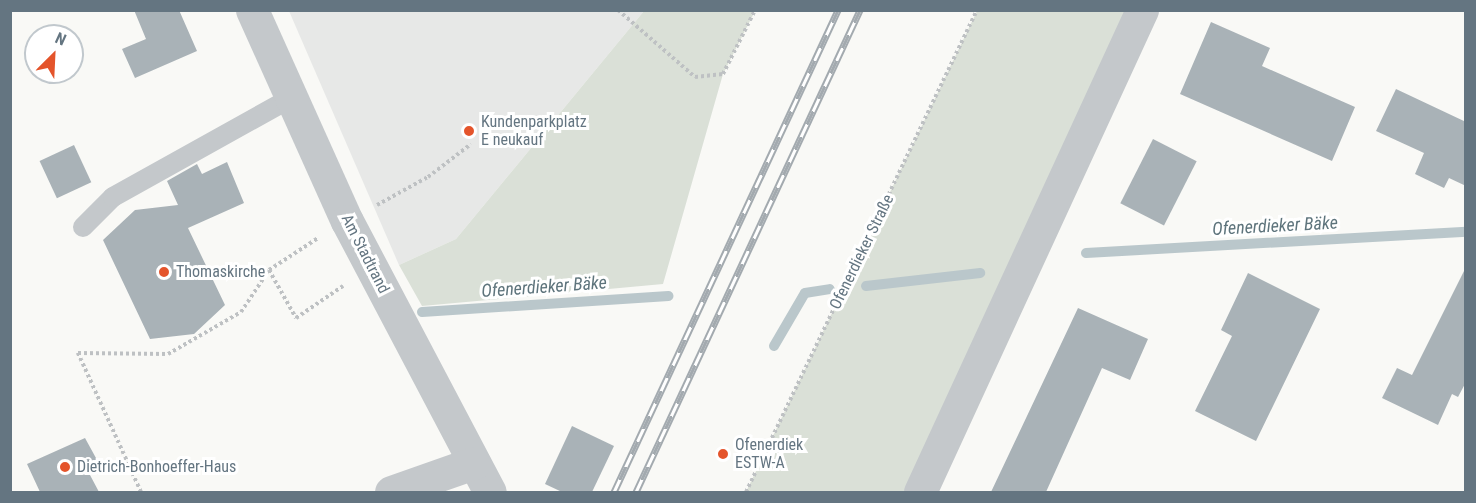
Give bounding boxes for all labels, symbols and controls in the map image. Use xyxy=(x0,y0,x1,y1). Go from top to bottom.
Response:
north arrow xyxy=(24,24,84,84)
text: N xyxy=(52,28,69,50)
place label: Kundenparkplatz E neukauf xyxy=(481,112,587,150)
marker: Kundenparkplatz E neukauf xyxy=(462,124,476,138)
street label: Ofenerdieker Straße xyxy=(826,191,898,313)
street label: Am Stadtrand xyxy=(337,211,393,297)
water label: Ofenerdieker Bäke xyxy=(1212,212,1338,240)
place label: Thomaskirche xyxy=(176,262,265,282)
marker: Thomaskirche xyxy=(157,265,171,279)
water label: Ofenerdieker Bäke xyxy=(481,272,607,302)
place label: Ofenerdiek ESTW-A xyxy=(735,435,803,473)
marker: Ofenerdiek ESTW-A xyxy=(716,447,730,461)
place label: Dietrich-Bonhoeffer-Haus xyxy=(77,457,236,477)
marker: Dietrich-Bonhoeffer-Haus xyxy=(58,460,72,474)

